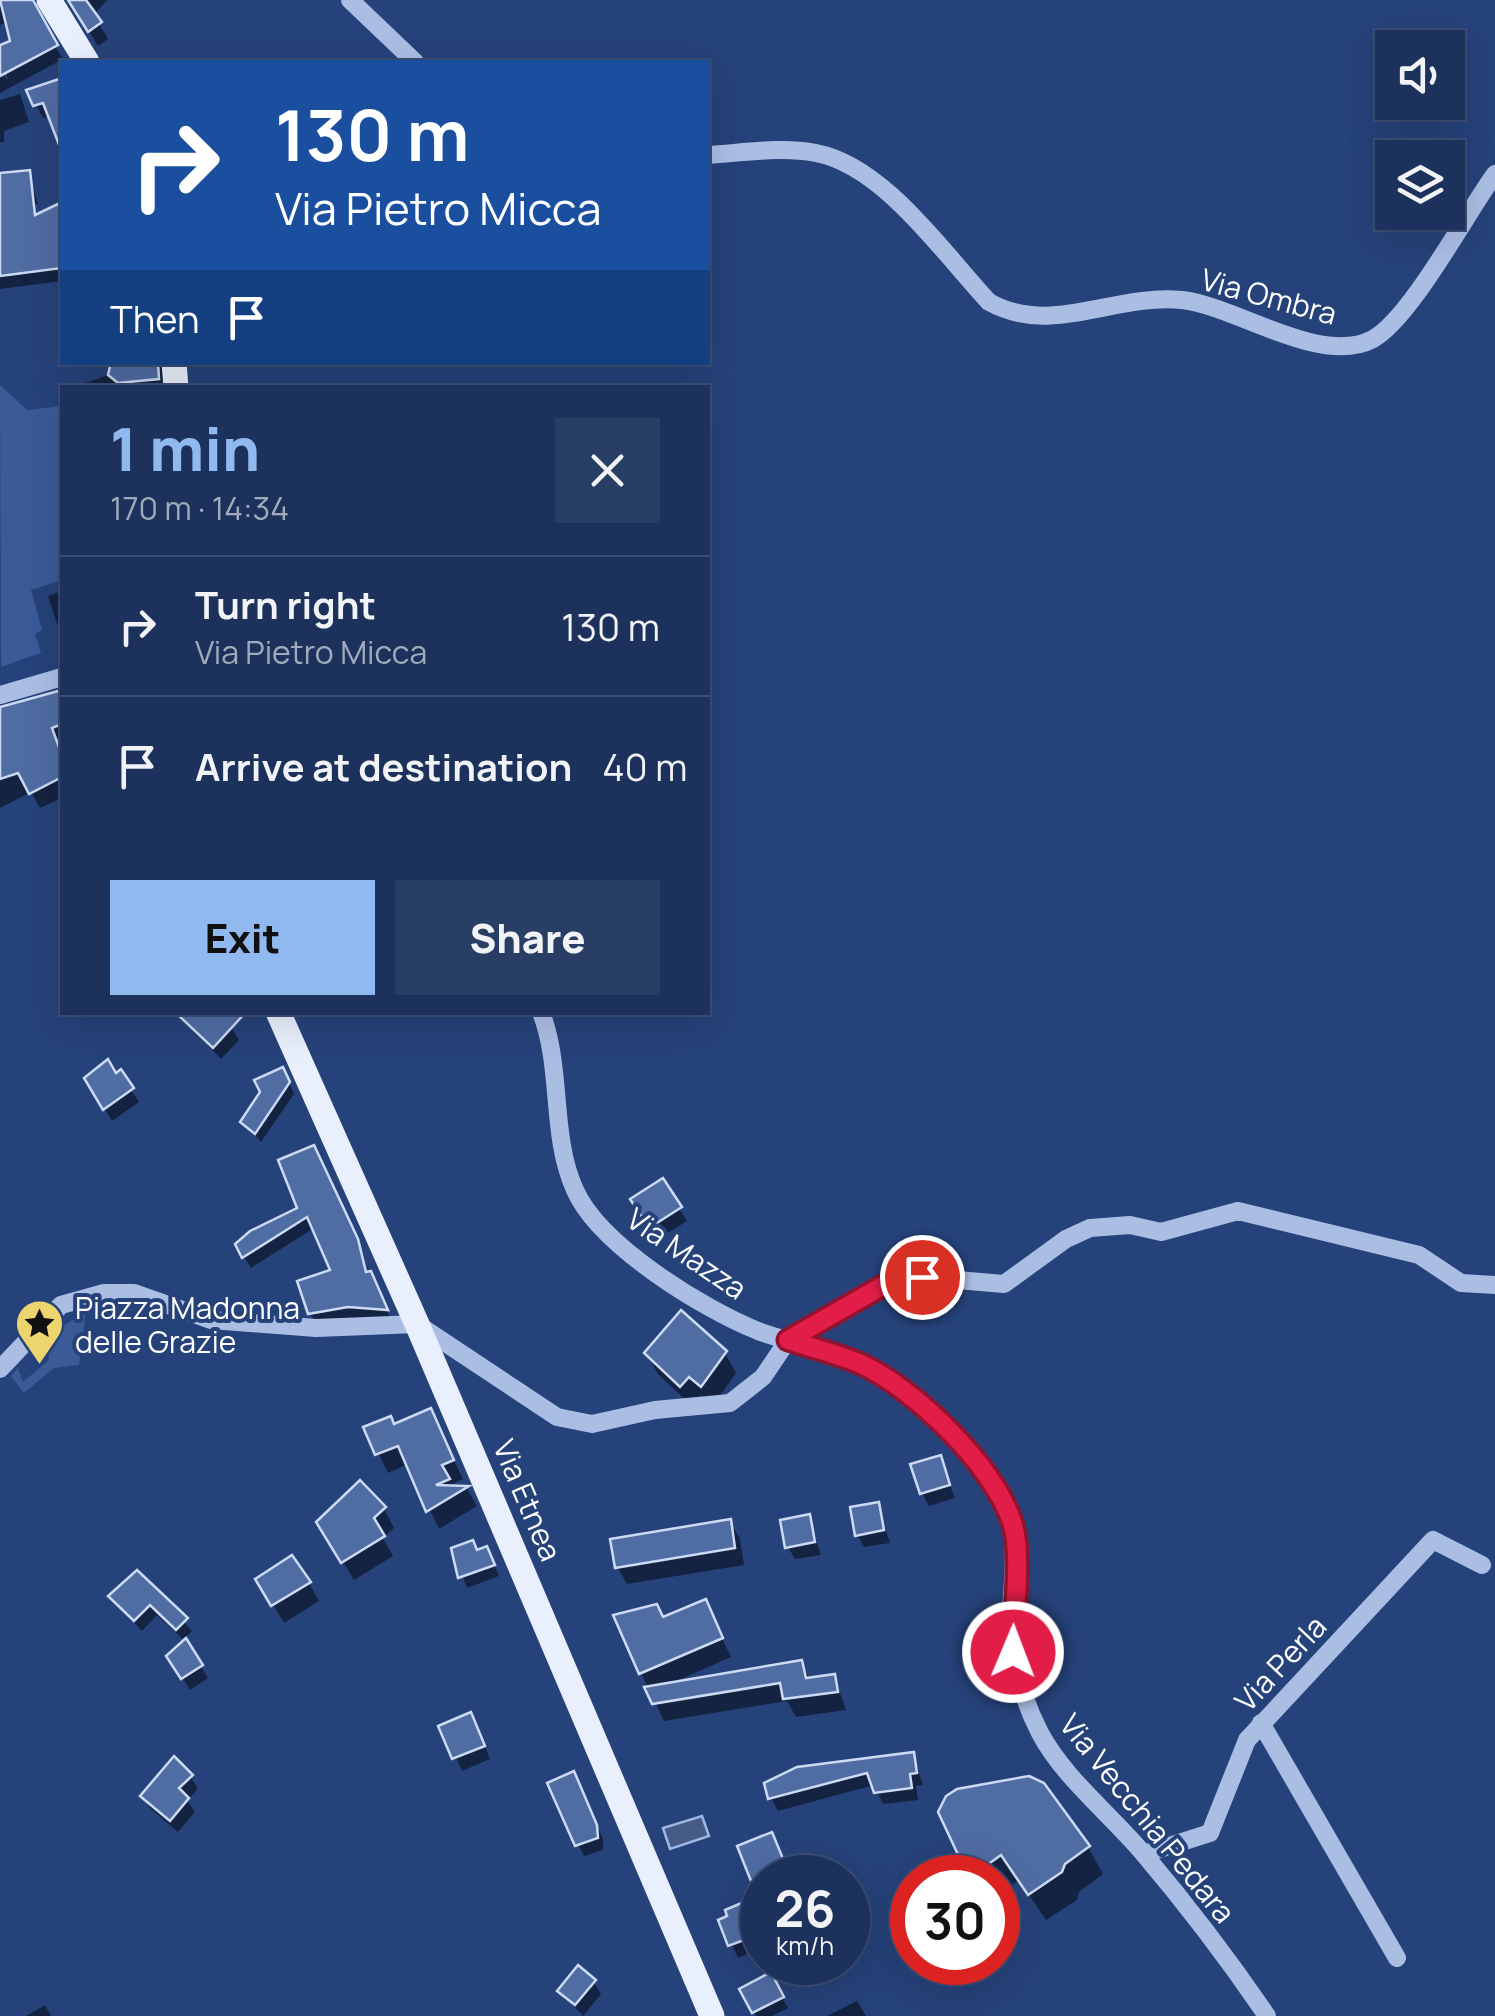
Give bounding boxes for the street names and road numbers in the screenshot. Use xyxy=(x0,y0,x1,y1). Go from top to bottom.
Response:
street label: Via Ombra xyxy=(1197,258,1341,334)
street label: Via Mazza xyxy=(619,1198,755,1308)
street label: Via Etnea xyxy=(484,1433,572,1567)
street label: Via Perla xyxy=(1225,1606,1335,1720)
street label: Via Vecchia Pedara xyxy=(1051,1705,1245,1931)

